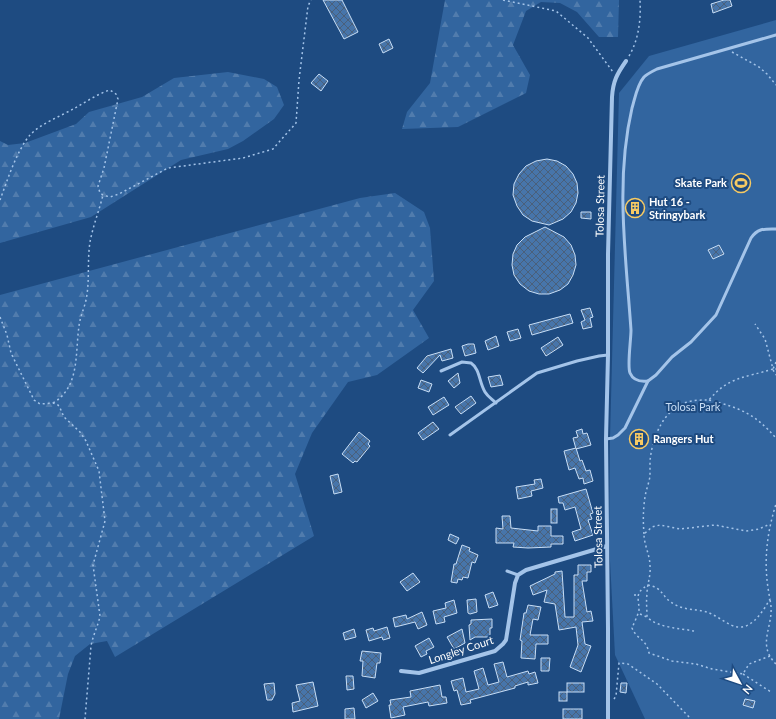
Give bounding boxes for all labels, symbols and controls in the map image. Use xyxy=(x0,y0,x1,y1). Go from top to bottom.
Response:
sports icon: Skate Park xyxy=(730,172,752,194)
street label: Tolosa Street xyxy=(592,175,607,237)
place label: Skate Park xyxy=(675,176,727,189)
place label: Hut 16 - Stringybark xyxy=(649,195,706,221)
building icon: Hut 16 - Stringybark xyxy=(624,197,646,219)
park label: Tolosa Park xyxy=(666,400,721,413)
building icon: Rangers Hut xyxy=(628,428,650,450)
place label: Rangers Hut xyxy=(653,432,715,445)
street label: Tolosa Street xyxy=(590,506,605,568)
street label: Longley Court xyxy=(427,633,495,666)
north arrow xyxy=(720,663,760,703)
text: N xyxy=(740,682,756,697)

